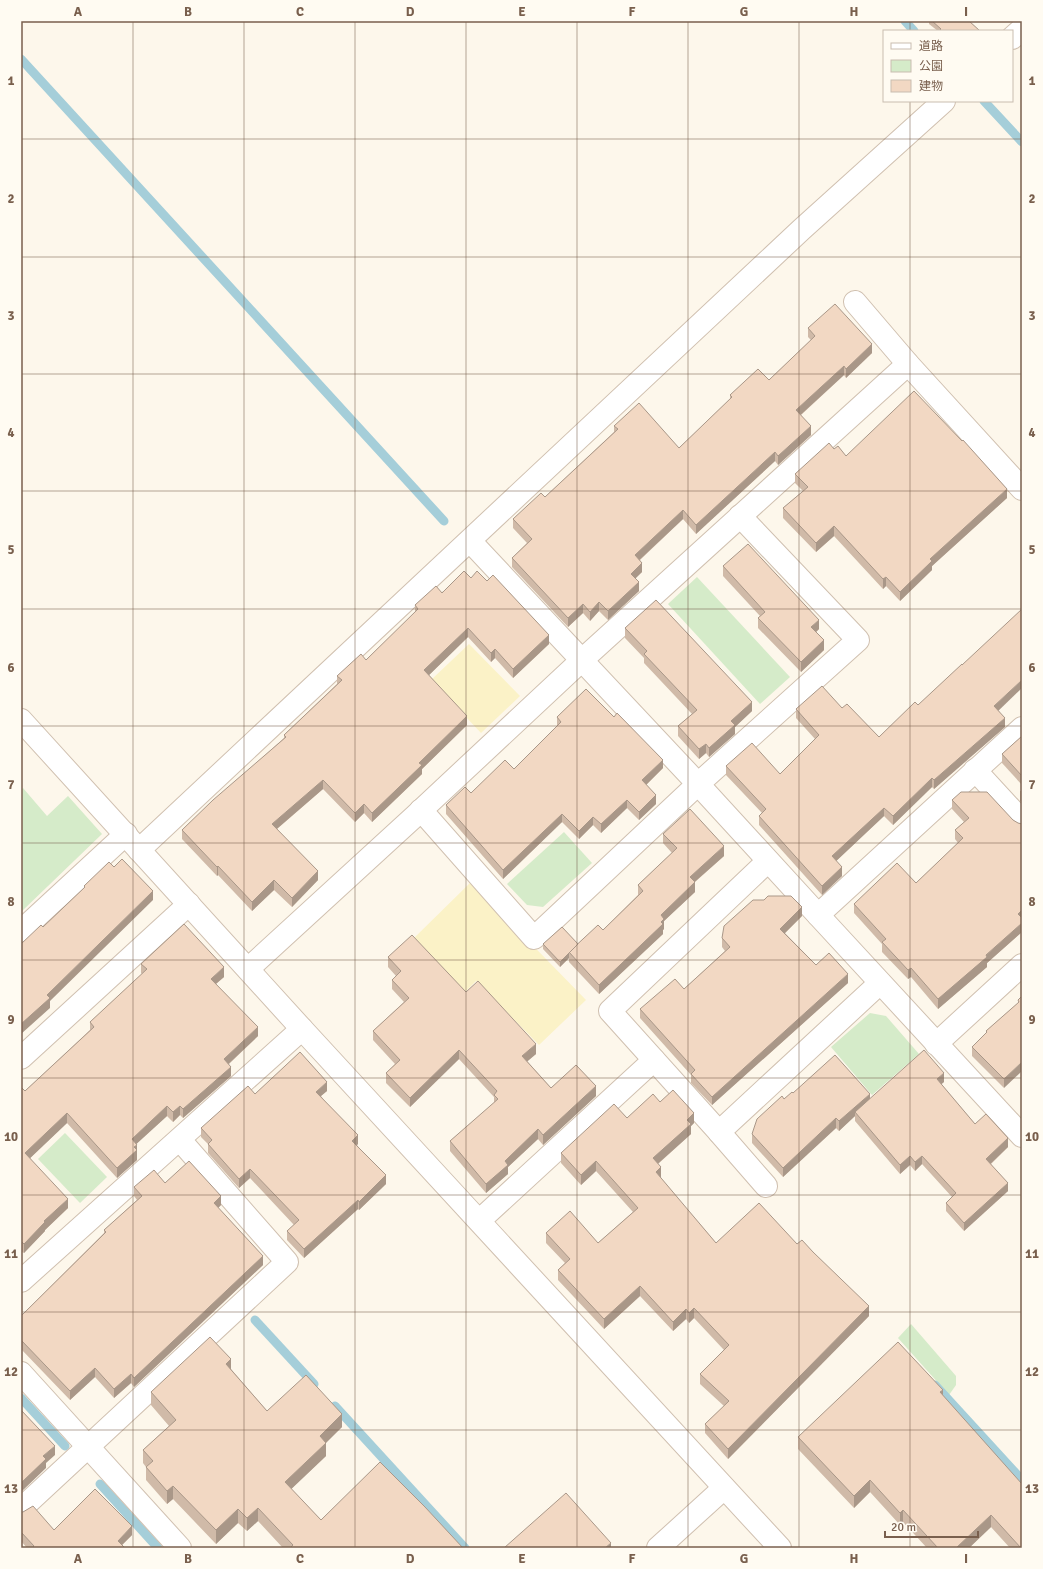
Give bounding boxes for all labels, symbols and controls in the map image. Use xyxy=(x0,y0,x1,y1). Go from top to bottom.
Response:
text: A xyxy=(74,4,83,20)
text: B xyxy=(184,4,192,20)
text: C xyxy=(296,4,304,20)
text: D xyxy=(406,4,415,20)
text: E xyxy=(518,4,526,20)
text: F xyxy=(629,4,636,20)
text: G xyxy=(740,4,748,20)
text: H xyxy=(850,4,858,20)
text: I xyxy=(964,4,968,20)
legend xyxy=(883,30,1013,102)
text: 道路 xyxy=(919,39,943,54)
text: 公園 xyxy=(919,59,943,74)
text: 1 xyxy=(7,73,15,89)
text: 1 xyxy=(1028,73,1036,89)
text: 建物 xyxy=(919,79,943,94)
text: 2 xyxy=(7,191,15,207)
text: 2 xyxy=(1028,191,1036,207)
text: 3 xyxy=(7,308,15,324)
text: 3 xyxy=(1028,308,1036,324)
text: 4 xyxy=(7,425,15,441)
text: 4 xyxy=(1028,425,1036,441)
text: 5 xyxy=(7,542,15,558)
text: 5 xyxy=(1028,542,1036,558)
text: 6 xyxy=(7,660,15,676)
text: 6 xyxy=(1028,660,1036,676)
text: 7 xyxy=(7,777,15,793)
text: 7 xyxy=(1028,777,1036,793)
text: 8 xyxy=(7,894,15,910)
text: 8 xyxy=(1028,894,1036,910)
text: 9 xyxy=(7,1012,15,1028)
text: 9 xyxy=(1028,1012,1036,1028)
text: 10 xyxy=(4,1129,18,1145)
text: 10 xyxy=(1025,1129,1039,1145)
text: 11 xyxy=(4,1246,18,1262)
text: 11 xyxy=(1025,1246,1039,1262)
text: 12 xyxy=(4,1364,18,1380)
text: 12 xyxy=(1025,1364,1039,1380)
text: 13 xyxy=(4,1481,18,1497)
text: 13 xyxy=(1025,1481,1039,1497)
scale bar xyxy=(885,1513,978,1539)
text: 20 m xyxy=(891,1520,916,1535)
text: A xyxy=(74,1551,83,1567)
text: B xyxy=(184,1551,192,1567)
text: C xyxy=(296,1551,304,1567)
text: D xyxy=(406,1551,415,1567)
text: E xyxy=(518,1551,526,1567)
text: F xyxy=(629,1551,636,1567)
text: G xyxy=(740,1551,748,1567)
text: H xyxy=(850,1551,858,1567)
text: I xyxy=(964,1551,968,1567)

